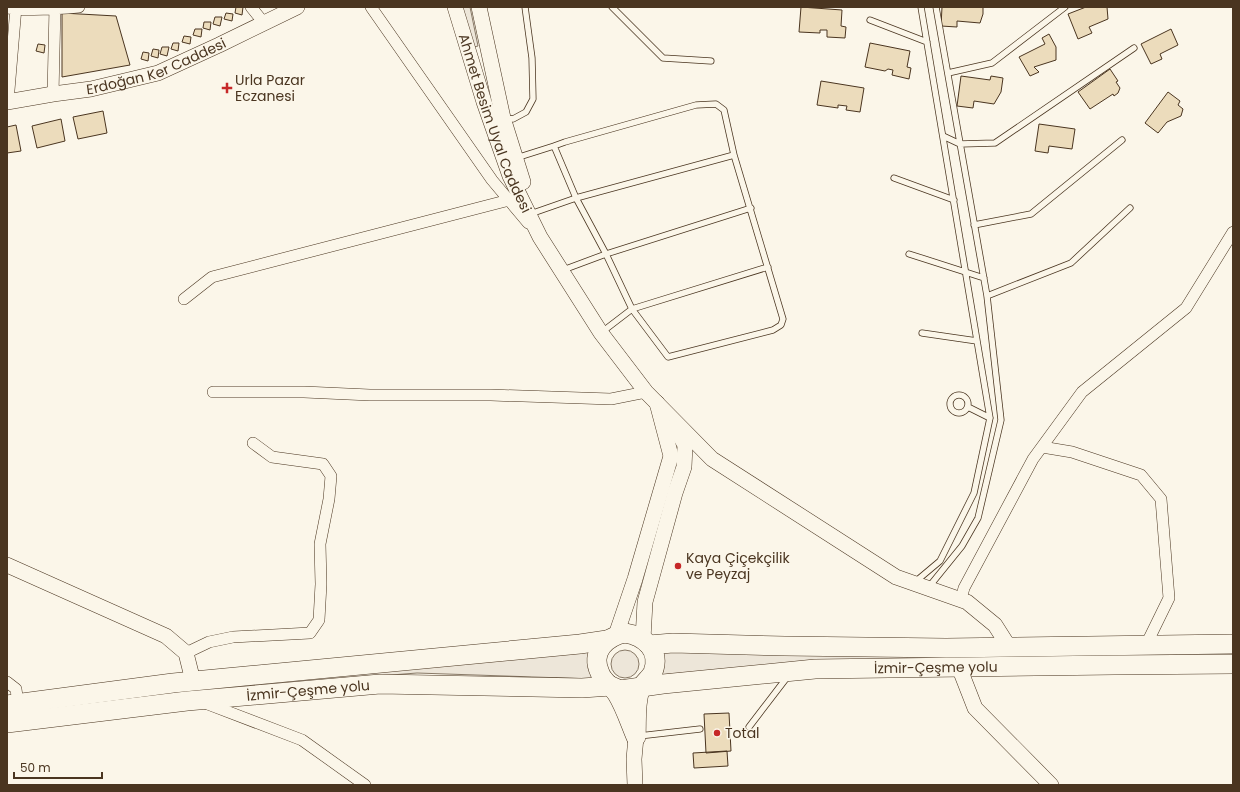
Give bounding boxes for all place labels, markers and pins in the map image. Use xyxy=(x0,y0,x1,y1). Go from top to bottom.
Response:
place label: Urla Pazar Eczanesi xyxy=(235,70,305,106)
marker: Urla Pazar Eczanesi xyxy=(222,83,232,93)
place label: Kaya Çiçekçilik ve Peyzaj xyxy=(686,548,790,584)
marker: Kaya Çiçekçilik ve Peyzaj xyxy=(673,561,683,571)
place label: Total xyxy=(725,723,760,743)
marker: Total xyxy=(712,728,722,738)

